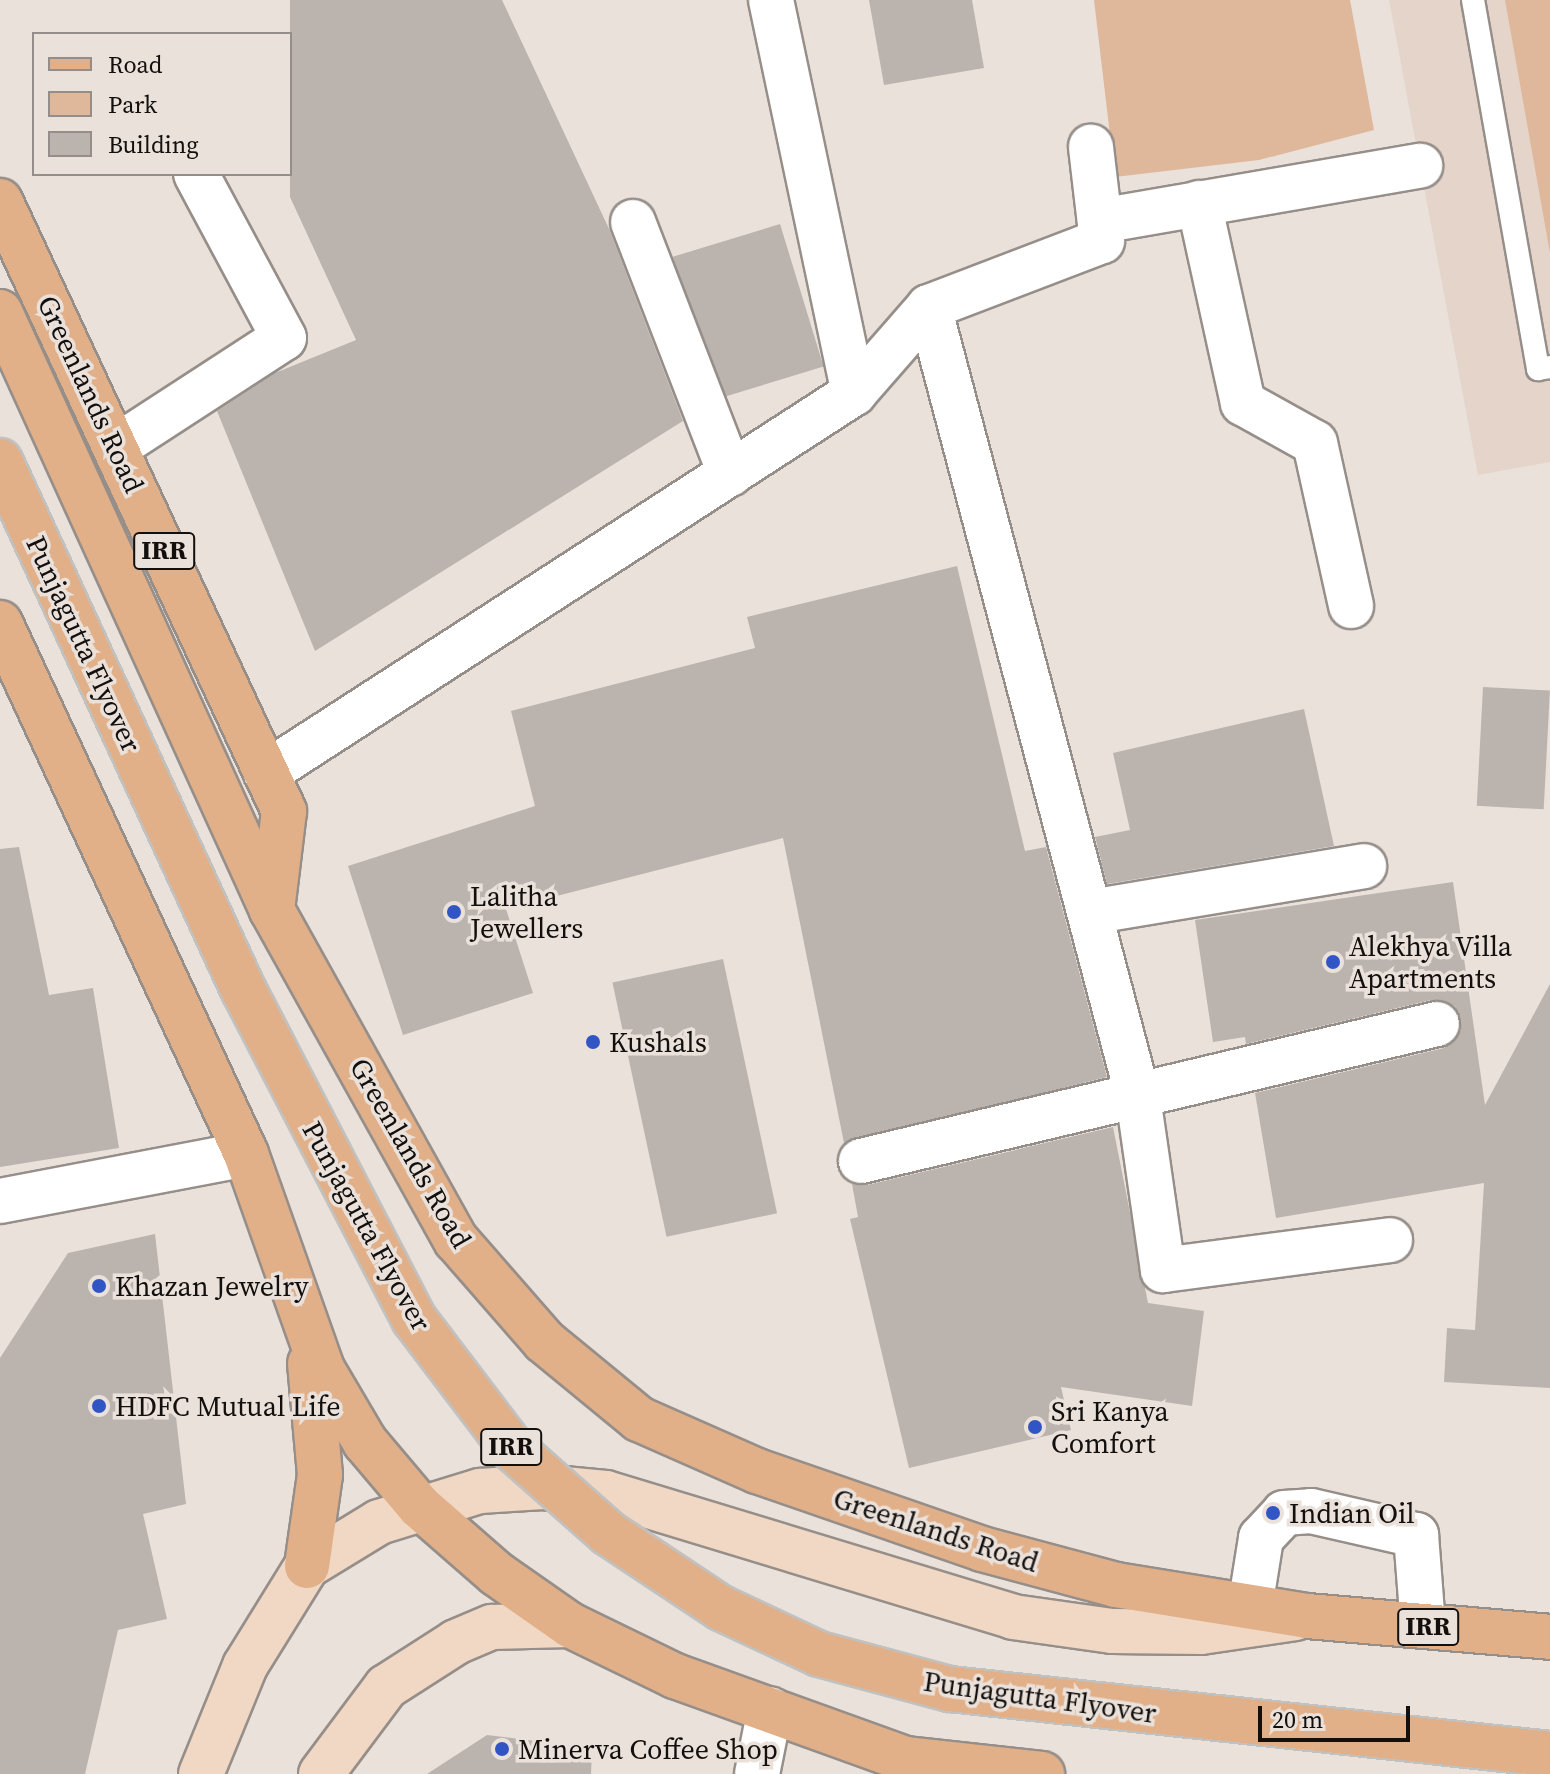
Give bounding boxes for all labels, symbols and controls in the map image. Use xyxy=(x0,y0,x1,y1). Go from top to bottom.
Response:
legend xyxy=(32,32,292,176)
text: Road xyxy=(108,48,162,81)
text: Park xyxy=(108,88,157,121)
text: Building xyxy=(108,128,199,161)
street label: Greenlands Road xyxy=(31,290,151,498)
road number: IRR xyxy=(132,529,196,573)
street label: Punjagutta Flyover xyxy=(19,531,149,757)
place label: Lalitha Jewellers xyxy=(470,879,583,945)
marker: Lalitha Jewellers xyxy=(445,903,463,921)
place label: Alekhya Villa Apartments xyxy=(1349,929,1513,995)
marker: Alekhya Villa Apartments xyxy=(1324,953,1342,971)
place label: Kushals xyxy=(609,1025,707,1059)
marker: Kushals xyxy=(584,1033,602,1051)
street label: Greenlands Road xyxy=(343,1052,479,1254)
street label: Punjagutta Flyover xyxy=(295,1115,439,1337)
place label: Khazan Jewelry xyxy=(115,1269,309,1303)
marker: Khazan Jewelry xyxy=(90,1277,108,1295)
place label: HDFC Mutual Life xyxy=(115,1389,341,1423)
place label: Sri Kanya Comfort xyxy=(1051,1394,1169,1460)
marker: HDFC Mutual Life xyxy=(90,1397,108,1415)
marker: Sri Kanya Comfort xyxy=(1026,1418,1044,1436)
road number: IRR xyxy=(479,1425,543,1469)
street label: Greenlands Road xyxy=(829,1481,1043,1579)
place label: Indian Oil xyxy=(1289,1496,1415,1530)
marker: Indian Oil xyxy=(1264,1504,1282,1522)
road number: IRR xyxy=(1396,1605,1460,1649)
street label: Punjagutta Flyover xyxy=(921,1664,1159,1730)
scale bar xyxy=(1262,1690,1414,1740)
text: 20 m xyxy=(1272,1703,1323,1736)
place label: Minerva Coffee Shop xyxy=(518,1732,778,1766)
marker: Minerva Coffee Shop xyxy=(493,1740,511,1758)

